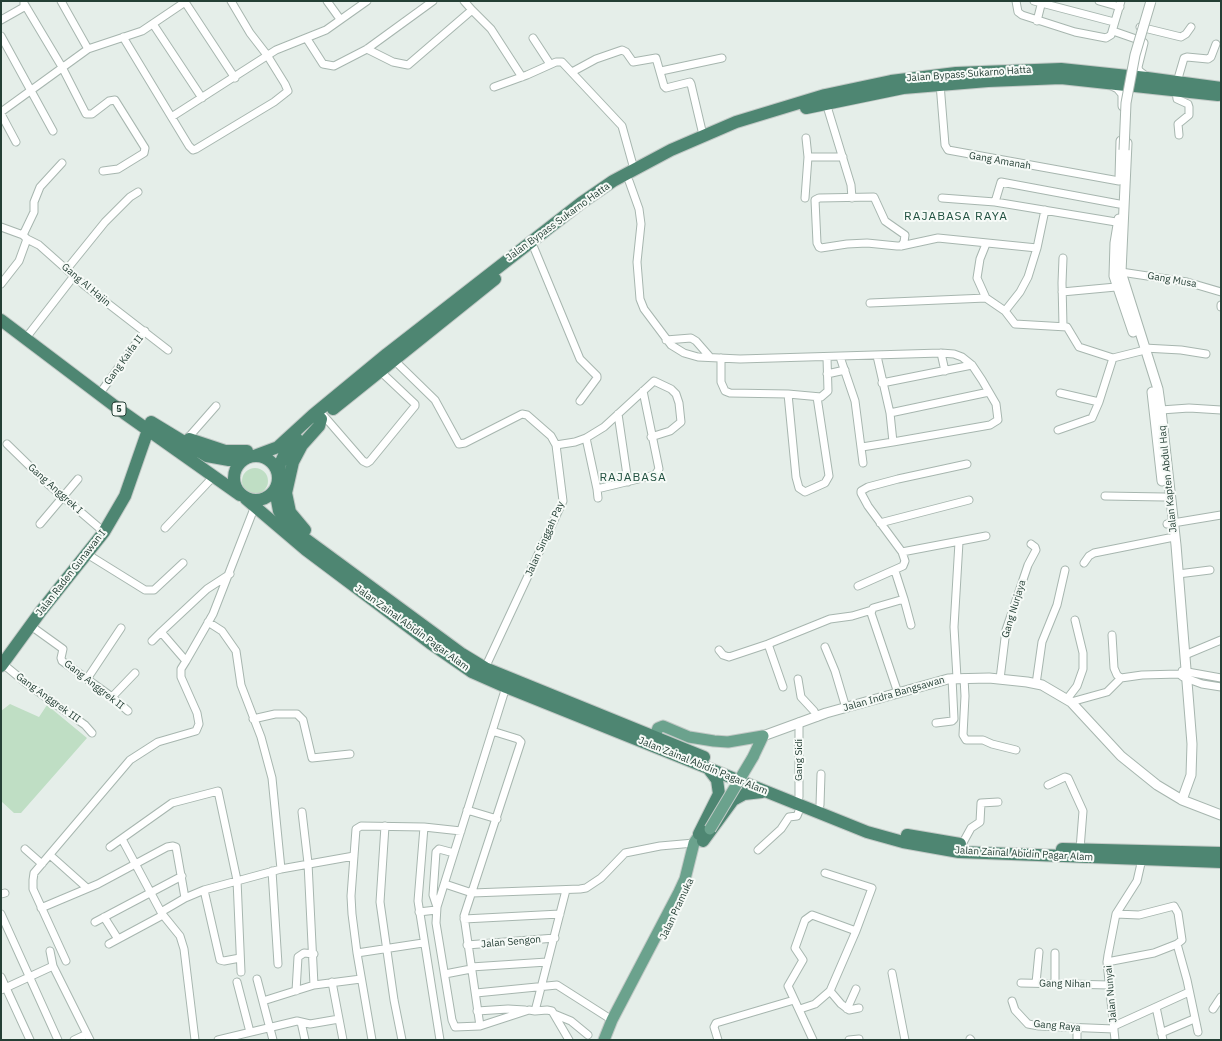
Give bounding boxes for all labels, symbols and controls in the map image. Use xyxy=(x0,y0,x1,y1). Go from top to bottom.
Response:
street label: Jalan Bypass Sukarno Hatta xyxy=(906,64,1032,84)
street label: Gang Amanah xyxy=(968,150,1032,172)
street label: Jalan Bypass Sukarno Hatta xyxy=(504,180,612,264)
district label: RAJABASA RAYA xyxy=(904,210,1008,224)
street label: Gang Al Hajin xyxy=(59,261,113,309)
street label: Gang Musa xyxy=(1147,270,1197,290)
street label: Gang Kaifa II xyxy=(102,333,146,387)
road number: 5 xyxy=(112,402,126,416)
street label: Jalan Kapten Abdul Haq xyxy=(1156,425,1180,533)
street label: Gang Anggrek I xyxy=(25,461,85,517)
district label: RAJABASA xyxy=(599,471,667,485)
street label: Jalan Singgah Pay xyxy=(523,500,567,578)
street label: Jalan Raden Gunawan I xyxy=(34,528,108,618)
street label: Gang Nurjaya xyxy=(999,579,1029,639)
street label: Jalan Zainal Abidin Pagar Alam xyxy=(352,582,472,674)
street label: Gang Anggrek II xyxy=(62,658,126,712)
street label: Gang Anggrek III xyxy=(13,671,83,725)
street label: Jalan Indra Bangsawan xyxy=(842,674,946,714)
street label: Jalan Zainal Abidin Pagar Alam xyxy=(637,735,769,797)
street label: Gang Sidi xyxy=(793,739,805,781)
street label: Jalan Zainal Abidin Pagar Alam xyxy=(955,844,1093,864)
street label: Jalan Pramuka xyxy=(658,876,696,942)
street label: Jalan Sengon xyxy=(481,933,541,951)
street label: Jalan Nunyai xyxy=(1103,965,1119,1023)
street label: Gang Nihan xyxy=(1039,978,1091,990)
street label: Gang Raya xyxy=(1033,1018,1081,1034)

